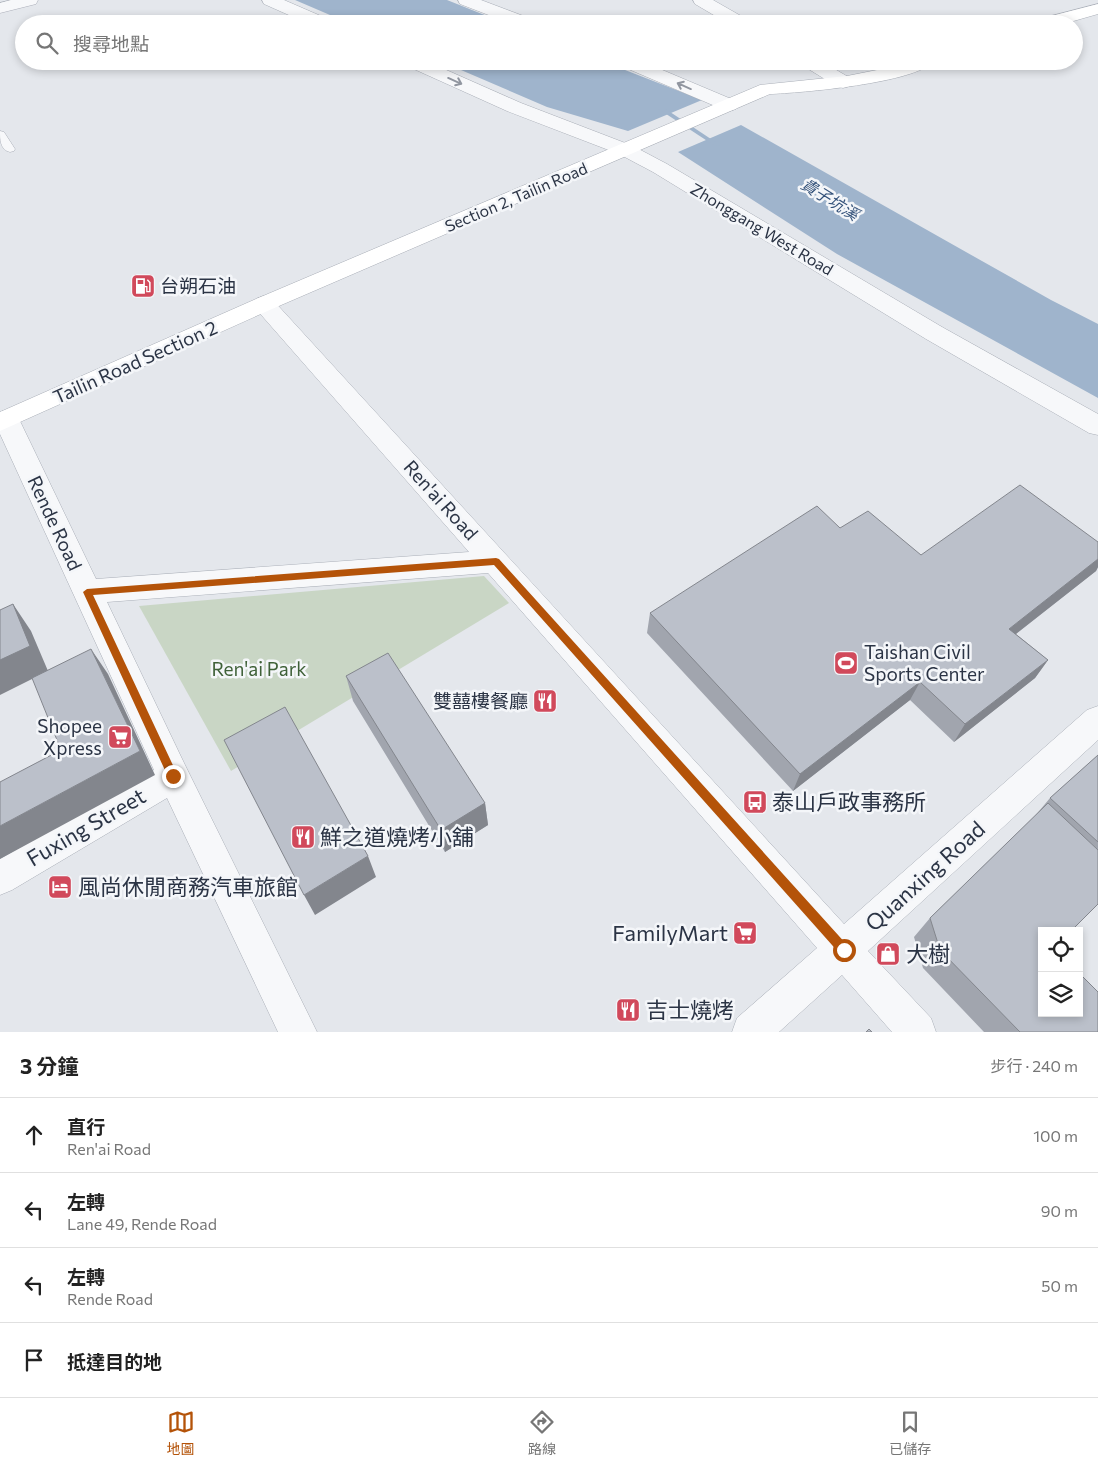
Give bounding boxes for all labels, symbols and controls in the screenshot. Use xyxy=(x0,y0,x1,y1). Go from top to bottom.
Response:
search box xyxy=(15,15,1083,70)
icon: search xyxy=(33,29,61,57)
text: 搜尋地點 xyxy=(73,32,149,55)
one-way arrow xyxy=(447,76,462,86)
one-way arrow xyxy=(677,80,692,90)
street label: Section 2, Tailin Road xyxy=(442,158,590,235)
water label: 貴子坑溪 xyxy=(798,174,864,225)
street label: Zhonggang West Road xyxy=(687,178,837,279)
fuel station icon: 台朔石油 xyxy=(130,273,156,299)
place label: 台朔石油 xyxy=(160,274,236,297)
street label: Tailin Road Section 2 xyxy=(49,315,220,408)
street label: Ren'ai Road xyxy=(399,455,483,544)
street label: Rende Road xyxy=(23,472,87,574)
place label: Taishan Civil Sports Center xyxy=(864,640,985,685)
sports icon: Taishan Civil Sports Center xyxy=(833,650,859,676)
park label: Ren'ai Park xyxy=(211,657,307,680)
restaurant icon: 雙囍樓餐廳 xyxy=(532,688,558,714)
place label: 雙囍樓餐廳 xyxy=(433,689,528,712)
place label: Shopee Xpress xyxy=(37,714,102,759)
supermarket icon: Shopee Xpress xyxy=(107,724,133,750)
route end xyxy=(162,765,185,788)
street label: Fuxing Street xyxy=(21,782,150,871)
place label: 泰山戶政事務所 xyxy=(772,788,926,815)
bus stop icon: 泰山戶政事務所 xyxy=(742,789,768,815)
street label: Quanxing Road xyxy=(859,815,990,936)
place label: 鮮之道燒烤小舖 xyxy=(320,823,474,850)
restaurant icon: 鮮之道燒烤小舖 xyxy=(290,824,316,850)
place label: 風尚休閒商務汽車旅館 xyxy=(78,873,298,900)
hotel icon: 風尚休閒商務汽車旅館 xyxy=(47,874,73,900)
place label: FamilyMart xyxy=(612,919,728,946)
supermarket icon: FamilyMart xyxy=(732,920,758,946)
map controls xyxy=(1038,927,1083,1017)
button: locate xyxy=(1038,927,1083,972)
route start xyxy=(833,939,856,962)
place label: 大樹 xyxy=(906,940,950,967)
shop icon: 大樹 xyxy=(875,941,901,967)
button: layers xyxy=(1038,972,1083,1017)
place label: 吉士燒烤 xyxy=(646,996,734,1023)
restaurant icon: 吉士燒烤 xyxy=(615,997,641,1023)
text: 3 分鐘 xyxy=(20,1053,78,1078)
text: 步行 · 240 m xyxy=(990,1056,1078,1075)
text: 直行 xyxy=(67,1115,105,1138)
icon: ahead xyxy=(20,1121,48,1149)
text: 100 m xyxy=(1033,1126,1078,1145)
text: Ren'ai Road xyxy=(67,1139,151,1158)
text: 左轉 xyxy=(67,1190,105,1213)
icon: left xyxy=(20,1196,48,1224)
text: 90 m xyxy=(1041,1201,1078,1220)
text: Lane 49, Rende Road xyxy=(67,1214,217,1233)
text: 左轉 xyxy=(67,1265,105,1288)
icon: left xyxy=(20,1271,48,1299)
text: 50 m xyxy=(1041,1276,1078,1295)
text: Rende Road xyxy=(67,1289,153,1308)
icon: arrive xyxy=(20,1346,48,1374)
text: 抵達目的地 xyxy=(67,1350,162,1373)
tab: 地圖 xyxy=(167,1408,195,1458)
tab: 路線 xyxy=(528,1408,556,1458)
tab: 已儲存 xyxy=(889,1408,931,1458)

